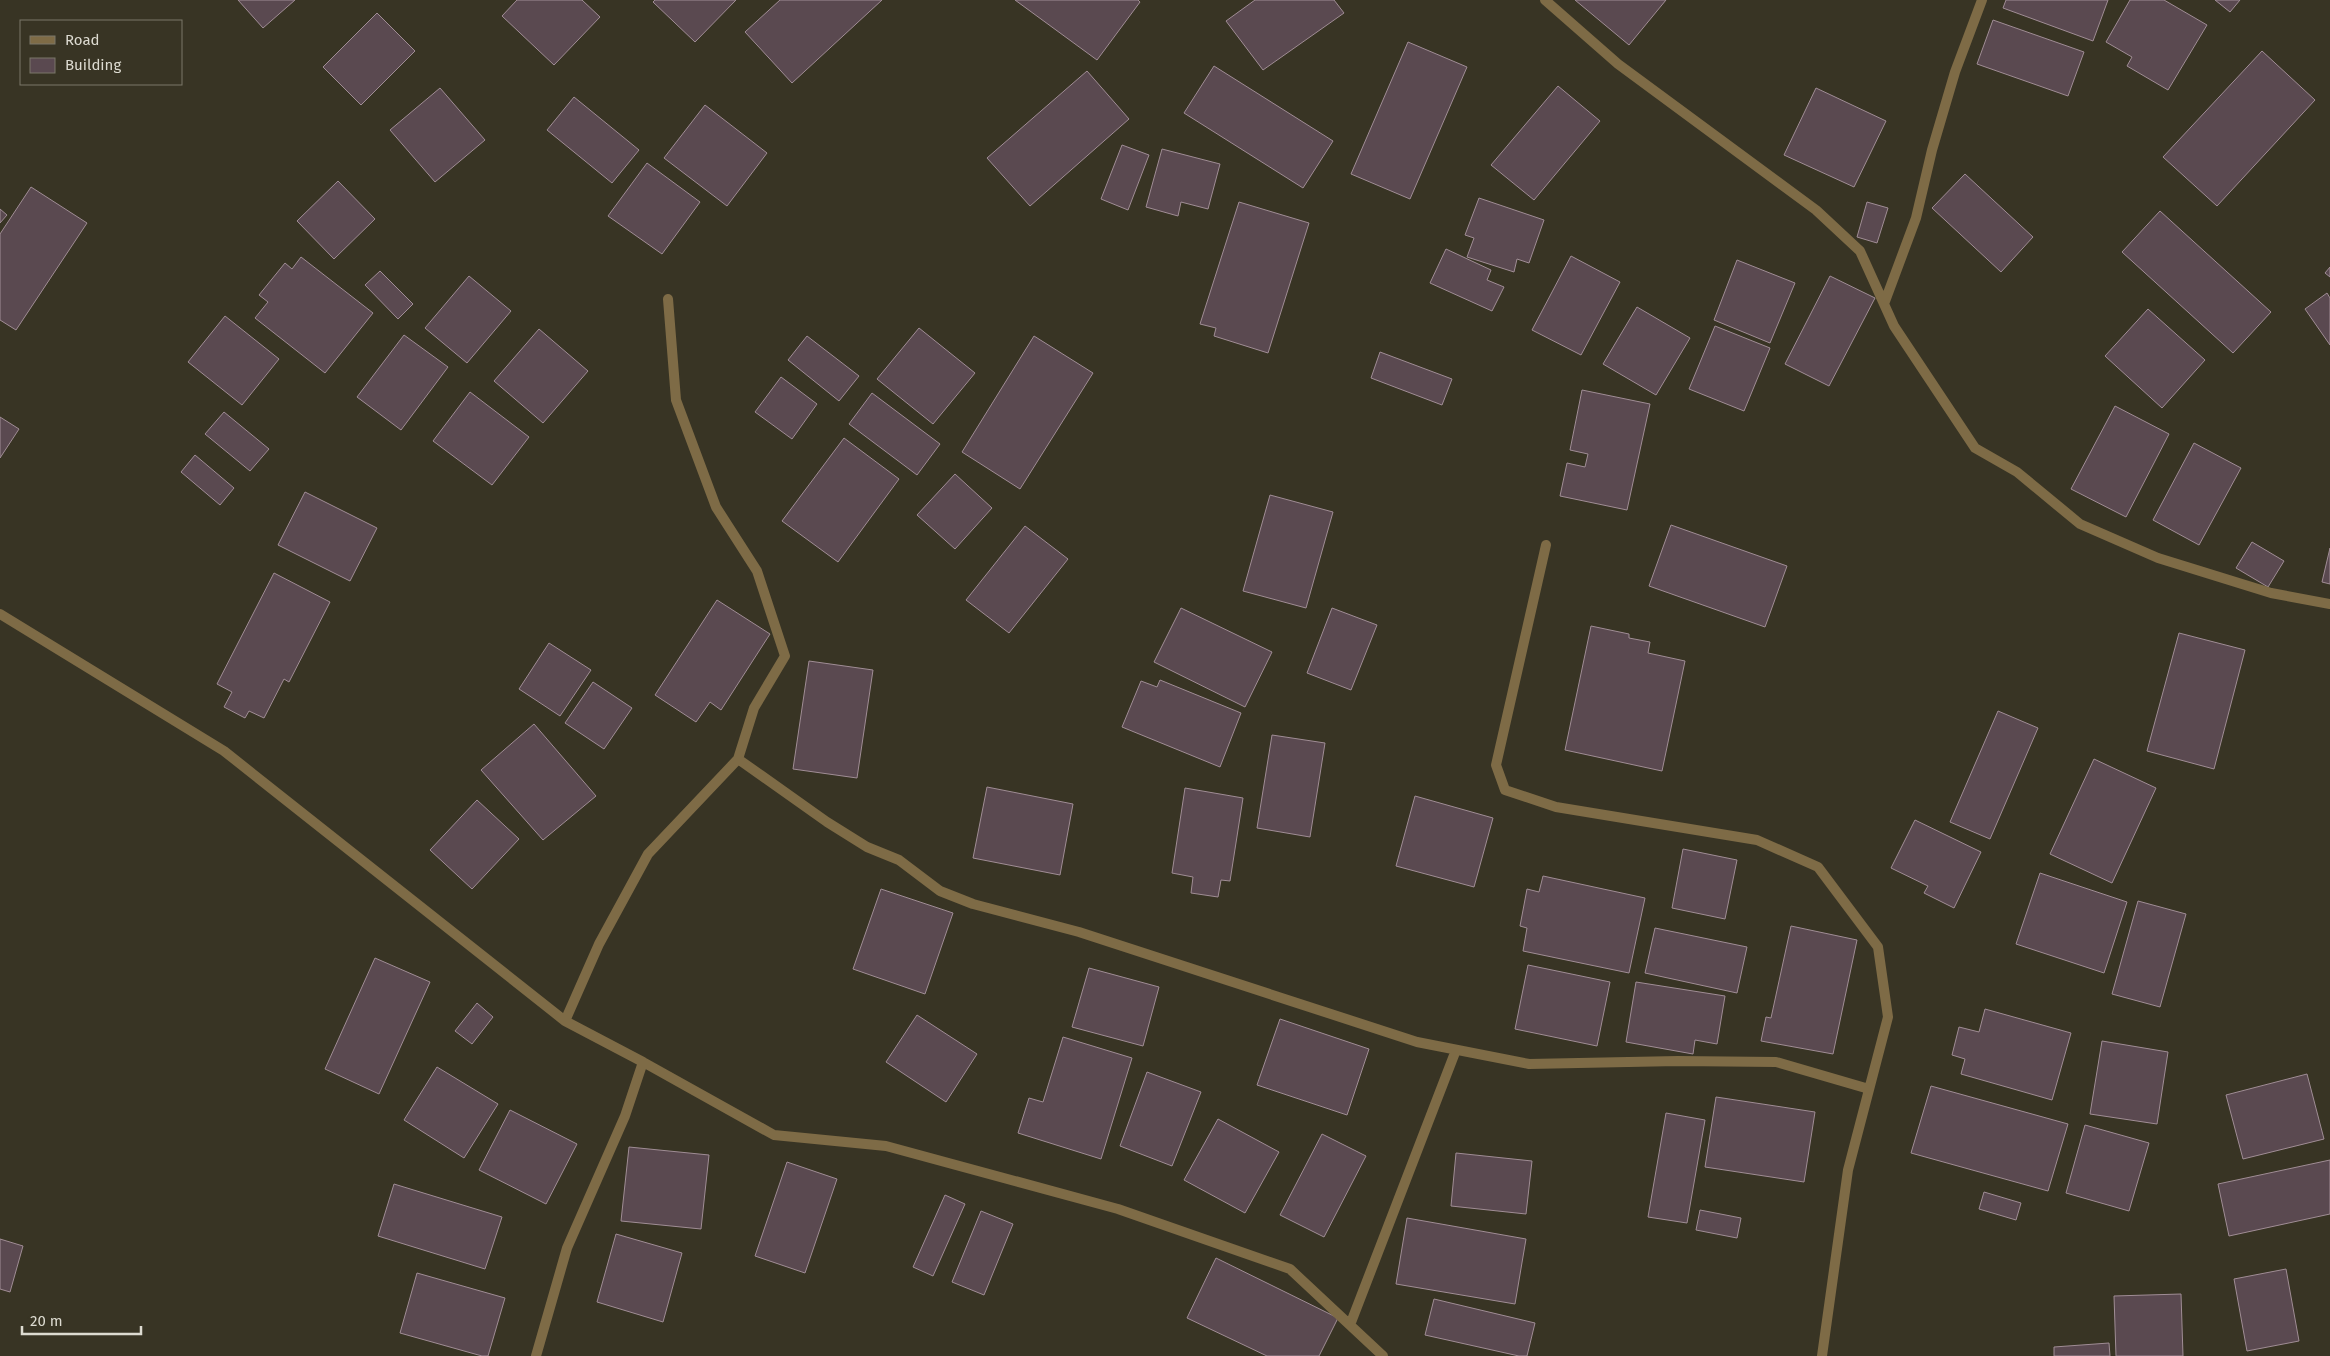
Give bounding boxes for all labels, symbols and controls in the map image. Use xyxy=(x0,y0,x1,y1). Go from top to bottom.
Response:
legend xyxy=(20,20,182,85)
text: Road xyxy=(65,31,100,49)
text: Building xyxy=(65,56,121,74)
scale bar xyxy=(22,1304,141,1336)
text: 20 m xyxy=(30,1312,63,1330)

